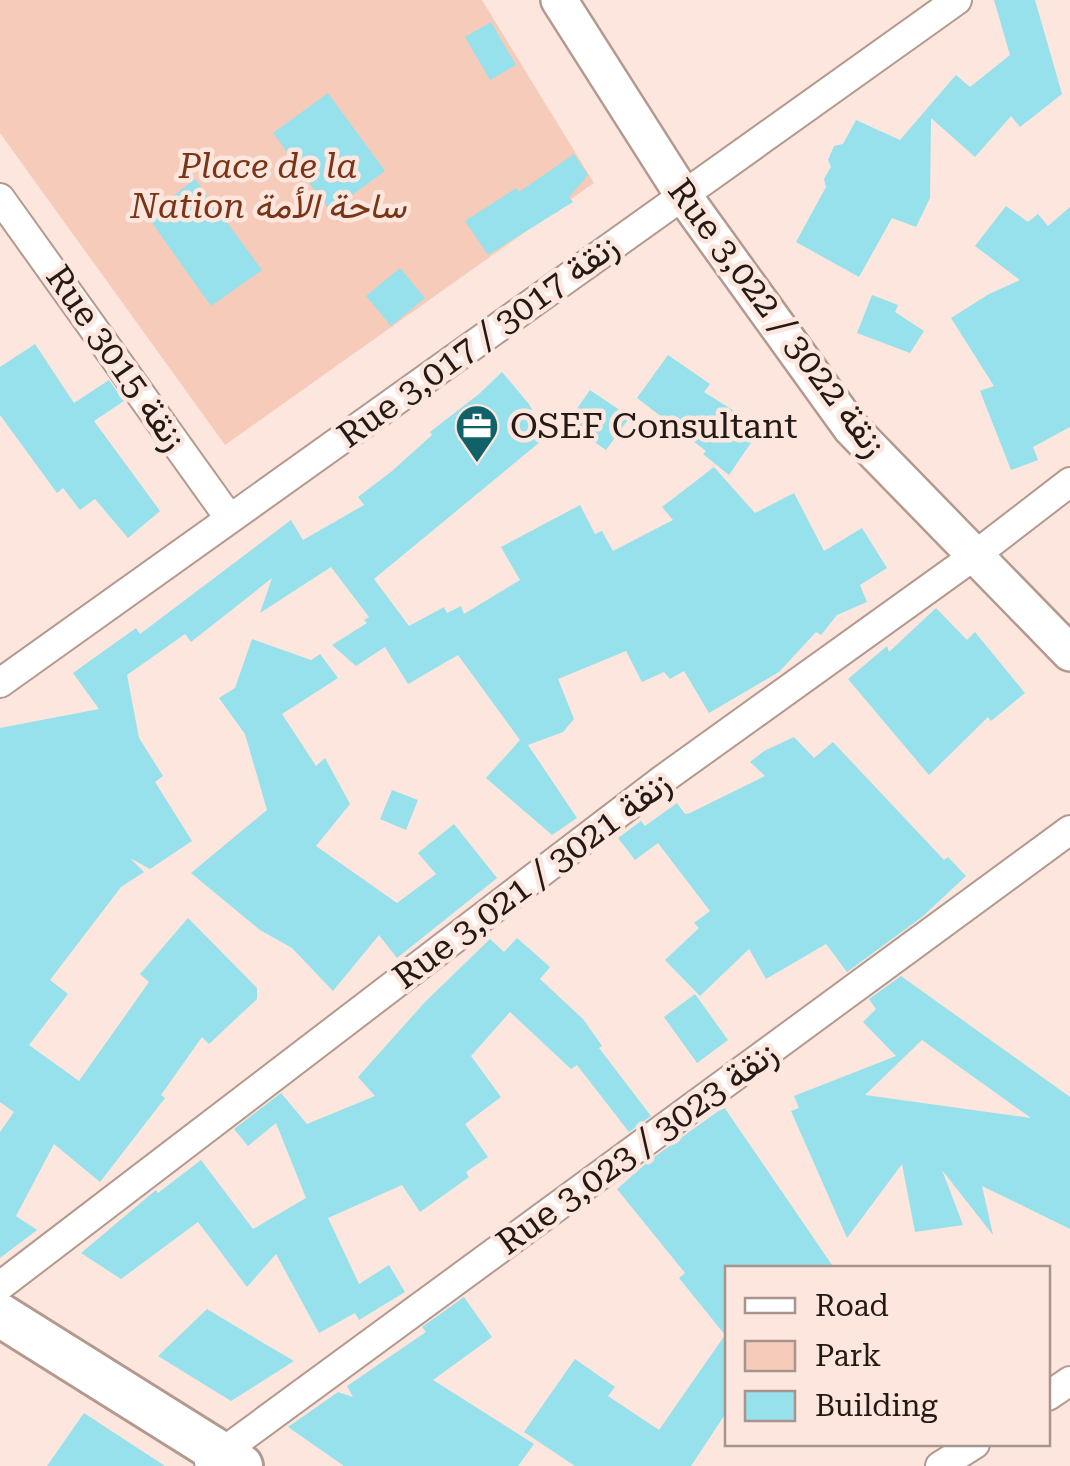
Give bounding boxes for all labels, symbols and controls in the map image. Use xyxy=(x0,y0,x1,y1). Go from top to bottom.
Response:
park label: Place de la Nation ساحة الأمة xyxy=(129,146,407,227)
street label: Rue 3,022 / زنقة 3022 xyxy=(659,171,895,465)
street label: Rue 3,017 / زنقة 3017 xyxy=(330,226,627,457)
street label: Rue 3015 زنقة xyxy=(36,258,195,459)
office icon: OSEF Consultant xyxy=(454,403,500,464)
place label: OSEF Consultant xyxy=(510,406,798,447)
street label: Rue 3,021 / زنقة 3021 xyxy=(385,762,679,998)
street label: Rue 3,023 / زنقة 3023 xyxy=(489,1033,786,1264)
legend xyxy=(725,1266,1050,1446)
text: Road xyxy=(815,1288,889,1323)
text: Park xyxy=(815,1338,881,1373)
text: Building xyxy=(815,1388,938,1423)

